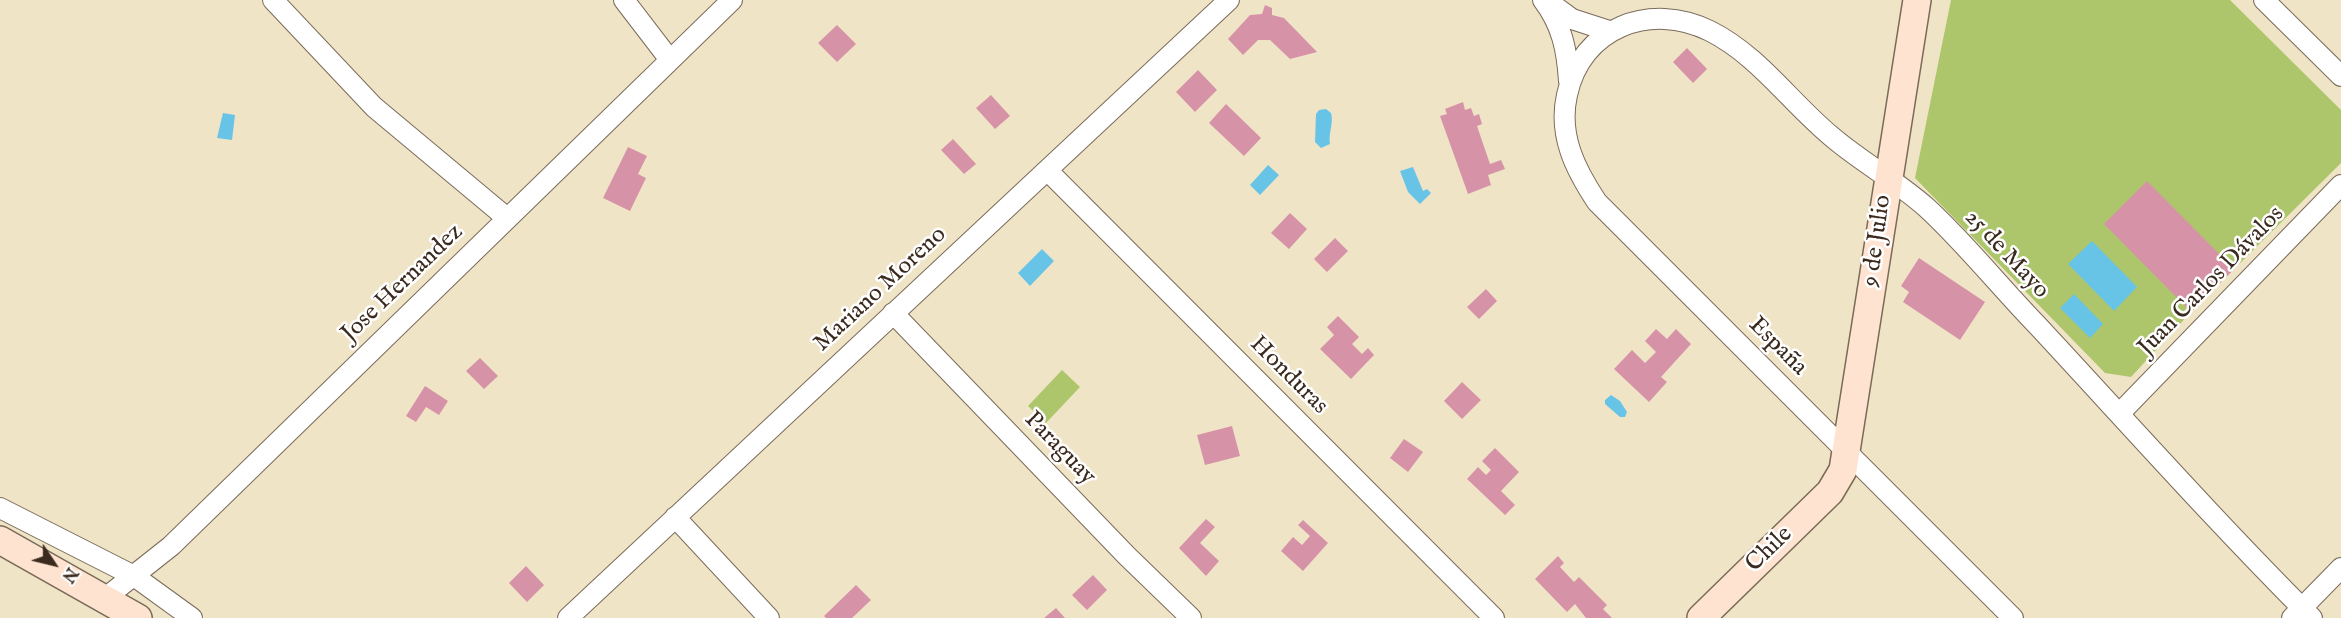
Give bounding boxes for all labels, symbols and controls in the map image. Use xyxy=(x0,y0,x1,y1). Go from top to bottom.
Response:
street label: 9 de Julio xyxy=(1857,193,1899,289)
street label: Juan Carlos Dávalos xyxy=(2133,201,2291,363)
street label: 25 de Mayo xyxy=(1958,205,2054,305)
street label: Jose Hernandez xyxy=(336,219,470,349)
street label: Mariano Moreno xyxy=(809,221,953,359)
street label: España xyxy=(1742,312,1812,382)
street label: Honduras xyxy=(1243,331,1333,421)
street label: Paraguay xyxy=(1017,406,1101,492)
street label: Chile xyxy=(1741,521,1799,579)
north arrow xyxy=(24,534,84,594)
text: N xyxy=(57,563,81,586)

